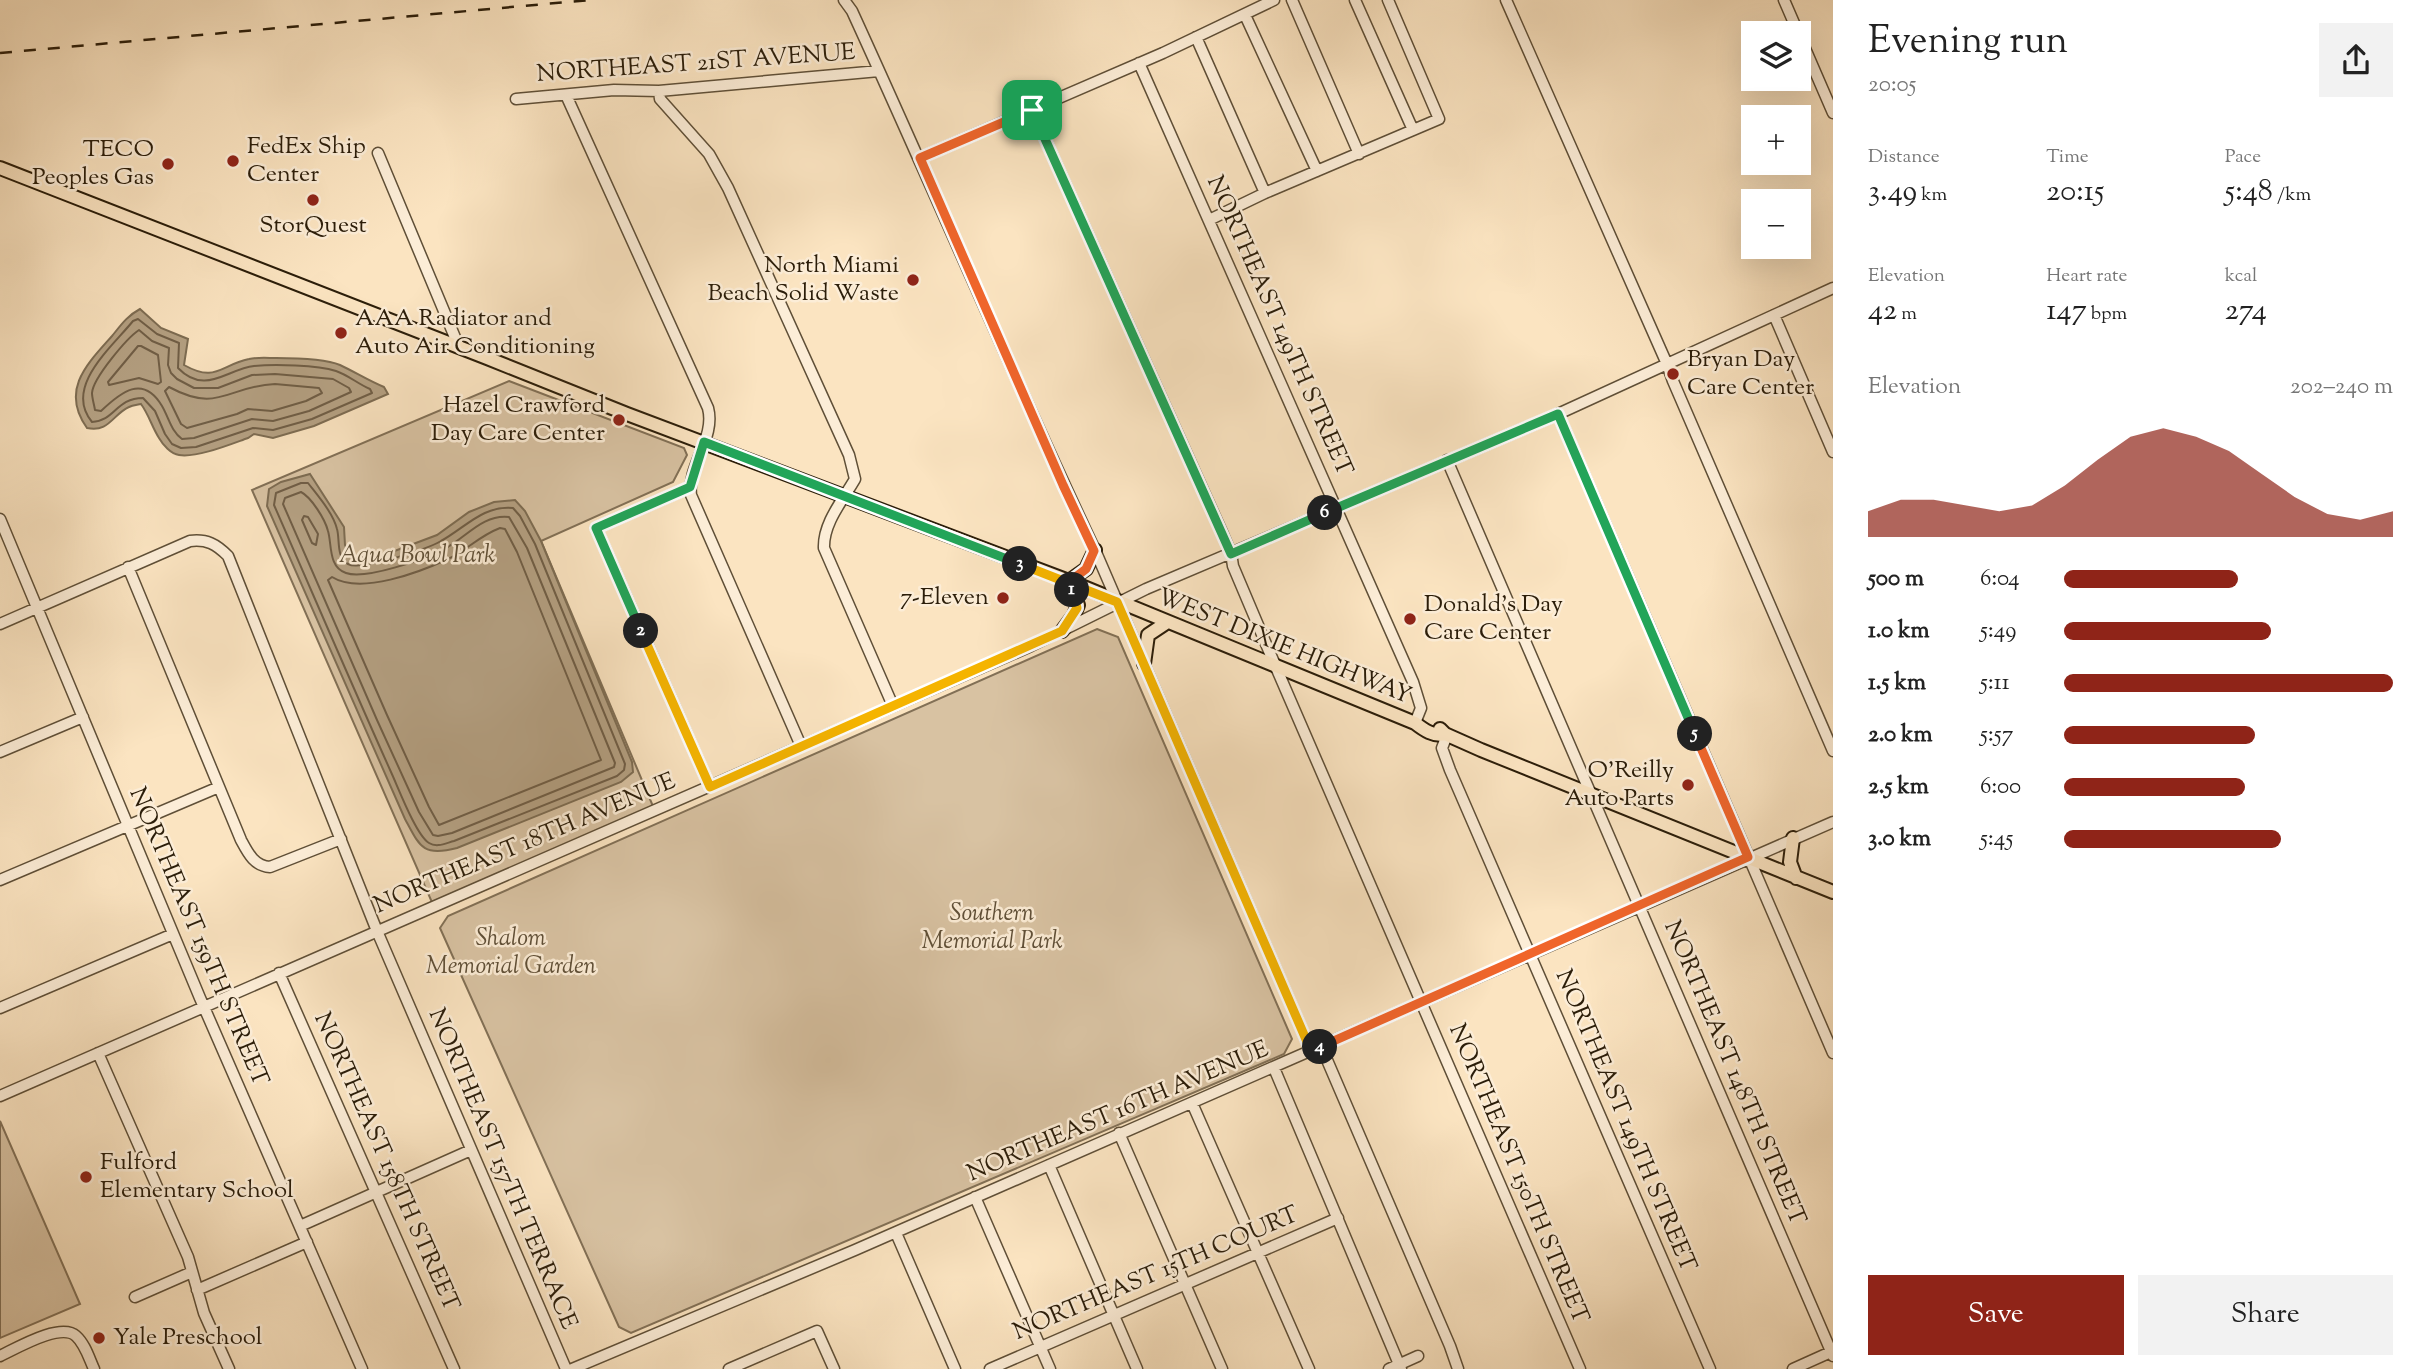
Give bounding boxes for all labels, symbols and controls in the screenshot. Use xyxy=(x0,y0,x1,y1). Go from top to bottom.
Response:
text: Evening run xyxy=(1868,16,2068,70)
map controls xyxy=(1741,21,1811,259)
button: layers xyxy=(1741,21,1811,91)
button: share xyxy=(2319,23,2393,97)
street label: NORTHEAST 21ST AVENUE xyxy=(536,36,857,92)
text: 20:05 xyxy=(1868,69,1916,102)
pin xyxy=(1002,80,1062,140)
icon: arrive xyxy=(1013,91,1051,129)
button: + xyxy=(1741,105,1811,175)
place label: FedEx Ship Center xyxy=(247,130,366,192)
place label: TECO Peoples Gas xyxy=(32,133,154,195)
text: Distance xyxy=(1868,144,1940,171)
text: Time xyxy=(2046,144,2089,171)
text: Pace xyxy=(2225,144,2261,171)
marker: FedEx Ship Center xyxy=(225,153,241,169)
marker: TECO Peoples Gas xyxy=(160,156,176,172)
street label: NORTHEAST 149TH STREET xyxy=(1197,170,1361,482)
text: 3.49 xyxy=(1868,171,1917,214)
text: 20:15 xyxy=(2046,171,2104,214)
text: 5:48 xyxy=(2225,171,2273,214)
text: km xyxy=(1917,182,1947,209)
text: /km xyxy=(2273,182,2311,209)
button: − xyxy=(1741,189,1811,259)
marker: StorQuest xyxy=(305,192,321,208)
place label: StorQuest xyxy=(259,209,367,243)
place label: North Miami Beach Solid Waste xyxy=(708,249,899,311)
text: Elevation xyxy=(1868,263,1945,290)
text: Heart rate xyxy=(2046,263,2127,290)
text: kcal xyxy=(2225,263,2257,290)
marker: North Miami Beach Solid Waste xyxy=(905,272,921,288)
text: 42 xyxy=(1868,290,1897,333)
text: 147 xyxy=(2046,290,2087,333)
text: 274 xyxy=(2225,290,2267,333)
text: m xyxy=(1897,301,1917,328)
text: bpm xyxy=(2087,301,2127,328)
place label: AAA Radiator and Auto Air Conditioning xyxy=(355,302,595,364)
marker: AAA Radiator and Auto Air Conditioning xyxy=(333,325,349,341)
place label: Bryan Day Care Center xyxy=(1687,343,1814,405)
marker: Bryan Day Care Center xyxy=(1665,366,1681,382)
text: Elevation xyxy=(1868,371,1961,404)
text: 202–240 m xyxy=(2290,371,2393,404)
place label: Hazel Crawford Day Care Center xyxy=(431,389,605,451)
marker: Hazel Crawford Day Care Center xyxy=(611,412,627,428)
pin: 6 xyxy=(1308,496,1342,530)
text: 6 xyxy=(1320,499,1329,526)
park label: Aqua Bowl Park xyxy=(339,539,495,573)
pin: 3 xyxy=(1002,546,1038,582)
text: 3 xyxy=(1016,550,1023,577)
text: 500 m xyxy=(1868,563,1924,596)
text: 6:04 xyxy=(1980,563,2020,596)
pin: 1 xyxy=(1054,572,1090,608)
text: 1 xyxy=(1068,576,1075,603)
street label: WEST DIXIE HIGHWAY xyxy=(1152,580,1416,714)
place label: 7-Eleven xyxy=(900,581,989,615)
place label: Donald's Day Care Center xyxy=(1424,588,1563,650)
marker: 7-Eleven xyxy=(995,590,1011,606)
marker: Donald's Day Care Center xyxy=(1402,611,1418,627)
pin: 2 xyxy=(624,614,658,648)
text: 1.0 km xyxy=(1868,615,1930,648)
text: 5:49 xyxy=(1980,615,2016,648)
text: 2 xyxy=(636,617,645,644)
text: 1.5 km xyxy=(1868,667,1926,700)
text: 5:11 xyxy=(1980,667,2010,700)
pin: 5 xyxy=(1678,716,1712,752)
text: 2.0 km xyxy=(1868,719,1933,752)
text: 5:57 xyxy=(1980,719,2013,752)
text: 5 xyxy=(1691,720,1698,747)
place label: O'Reilly Auto Parts xyxy=(1564,754,1674,816)
street label: NORTHEAST 18TH AVENUE xyxy=(369,765,682,923)
text: 2.5 km xyxy=(1868,771,1929,804)
text: 6:00 xyxy=(1980,771,2021,804)
marker: O'Reilly Auto Parts xyxy=(1680,777,1696,793)
street label: NORTHEAST 159TH STREET xyxy=(120,782,277,1092)
text: 3.0 km xyxy=(1868,823,1931,856)
text: 5:45 xyxy=(1980,823,2013,856)
park label: Southern Memorial Park xyxy=(921,897,1063,959)
street label: NORTHEAST 148TH STREET xyxy=(1654,915,1814,1231)
park label: Shalom Memorial Garden xyxy=(426,922,597,984)
street label: NORTHEAST 149TH STREET xyxy=(1546,965,1704,1277)
street label: NORTHEAST 157TH TERRACE xyxy=(419,1003,585,1335)
street label: NORTHEAST 158TH STREET xyxy=(305,1007,467,1317)
street label: NORTHEAST 150TH STREET xyxy=(1439,1019,1597,1329)
pin: 4 xyxy=(1302,1030,1338,1064)
street label: NORTHEAST 16TH AVENUE xyxy=(962,1033,1275,1191)
text: 4 xyxy=(1315,1033,1324,1060)
place label: Fulford Elementary School xyxy=(100,1146,294,1208)
marker: Fulford Elementary School xyxy=(78,1169,94,1185)
street label: NORTHEAST 15TH COURT xyxy=(1008,1198,1304,1350)
button: Save xyxy=(1868,1275,2124,1355)
button: Share xyxy=(2138,1275,2393,1355)
place label: Yale Preschool xyxy=(113,1321,263,1355)
marker: Yale Preschool xyxy=(91,1330,107,1346)

